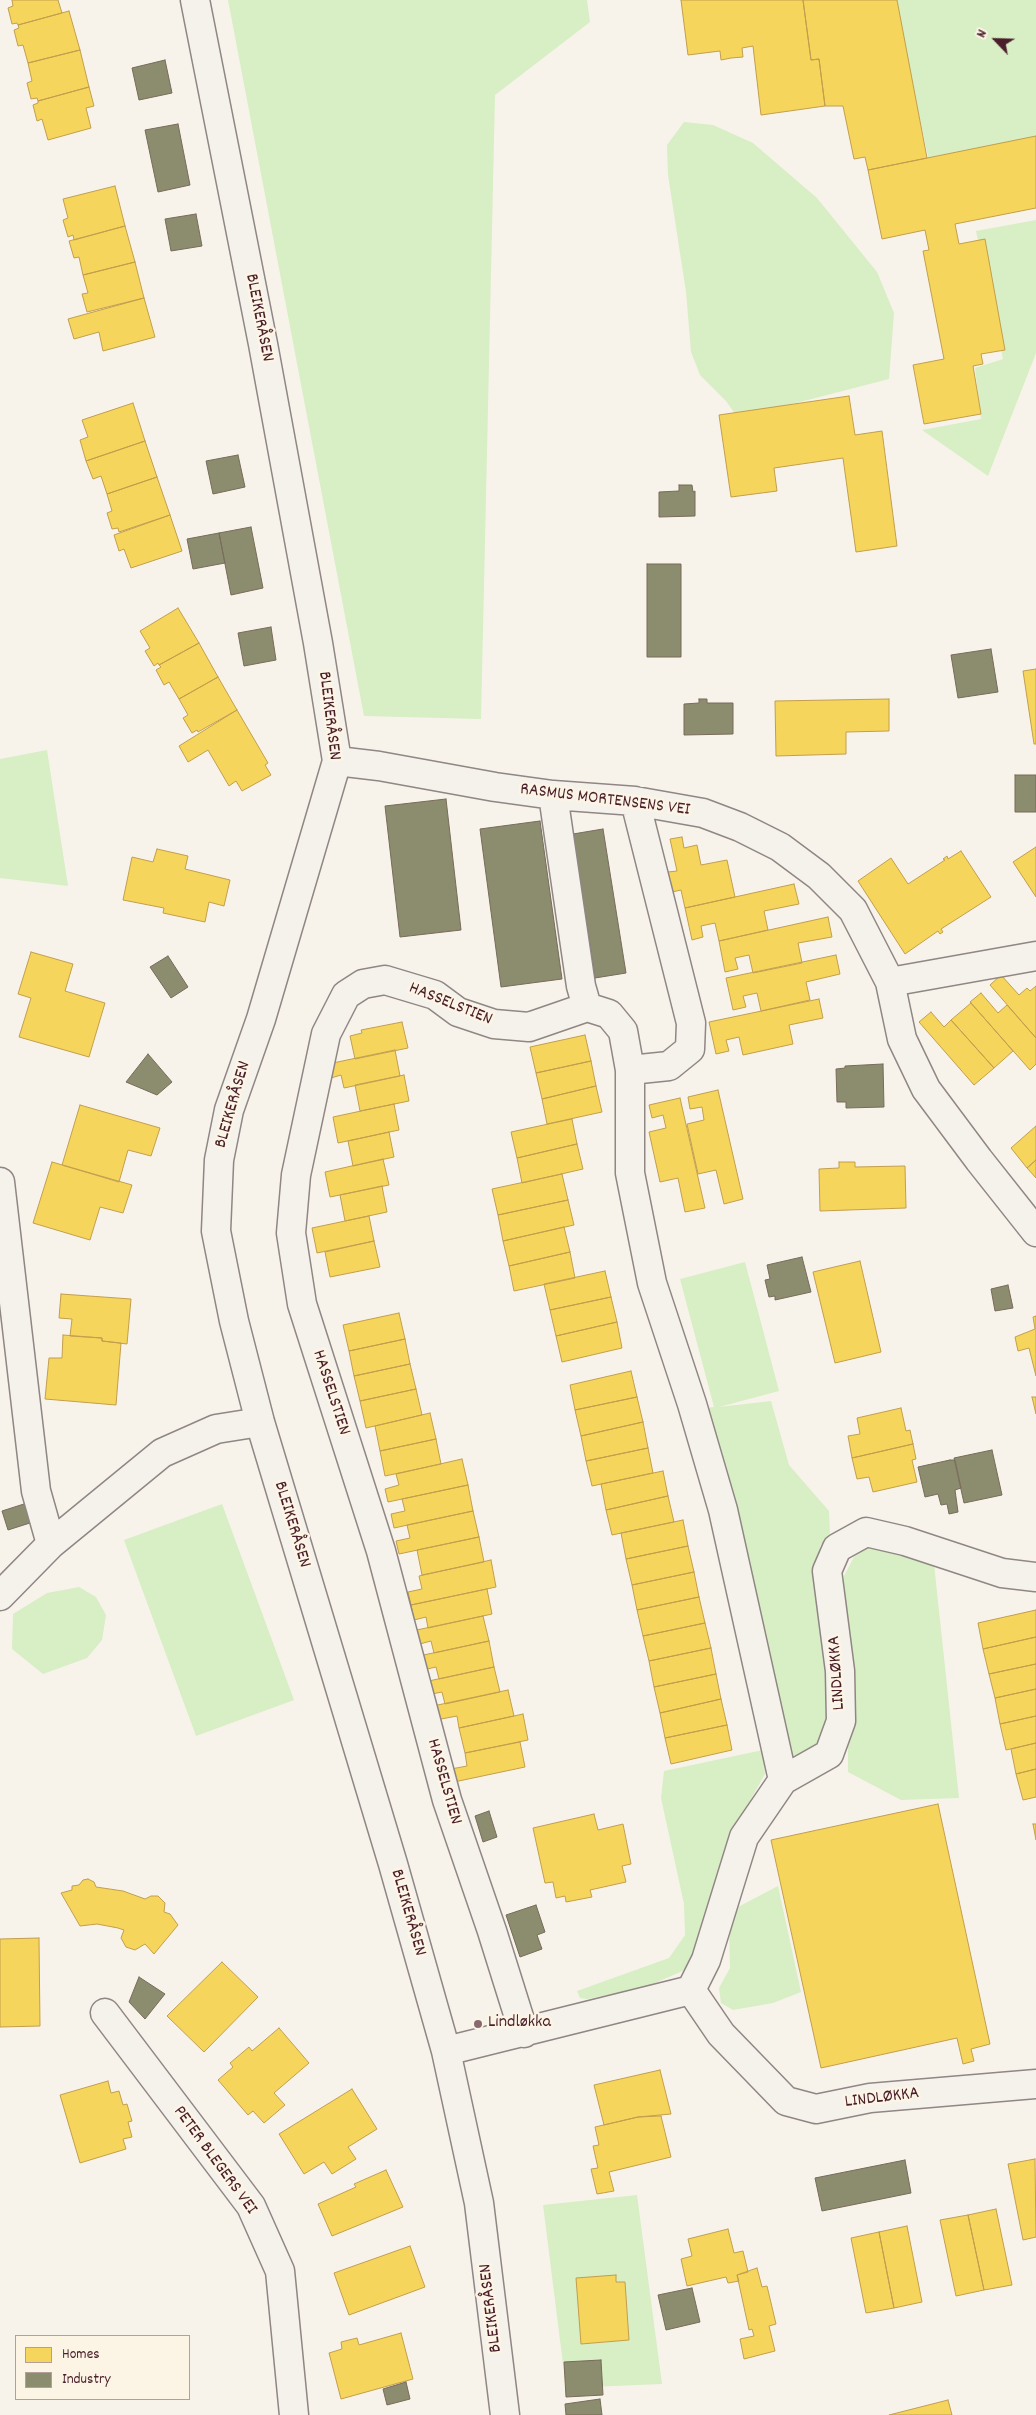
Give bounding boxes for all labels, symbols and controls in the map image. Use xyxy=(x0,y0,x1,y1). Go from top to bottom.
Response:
north arrow xyxy=(971,15,1021,65)
text: N xyxy=(972,27,993,41)
street label: BLEIKERÅSEN xyxy=(239,272,277,364)
street label: BLEIKERÅSEN xyxy=(312,670,344,762)
street label: RASMUS MORTENSENS VEI xyxy=(519,780,691,822)
street label: HASSELSTIEN xyxy=(405,978,495,1032)
street label: BLEIKERÅSEN xyxy=(211,1059,257,1151)
street label: HASSELSTIEN xyxy=(306,1348,354,1438)
street label: BLEIKERÅSEN xyxy=(268,1479,314,1571)
street label: LINDLØKKA xyxy=(825,1635,851,1711)
street label: HASSELSTIEN xyxy=(420,1737,466,1827)
street label: BLEIKERÅSEN xyxy=(384,1867,430,1959)
place label: Lindløkka xyxy=(488,2013,551,2035)
marker: Lindløkka xyxy=(472,2018,484,2030)
street label: LINDLØKKA xyxy=(844,2084,920,2114)
street label: PETER BLEGERS VEI xyxy=(167,2102,261,2220)
street label: BLEIKERÅSEN xyxy=(476,2262,508,2354)
legend xyxy=(15,2335,190,2400)
text: Homes xyxy=(62,2344,100,2366)
text: Industry xyxy=(62,2369,111,2391)

